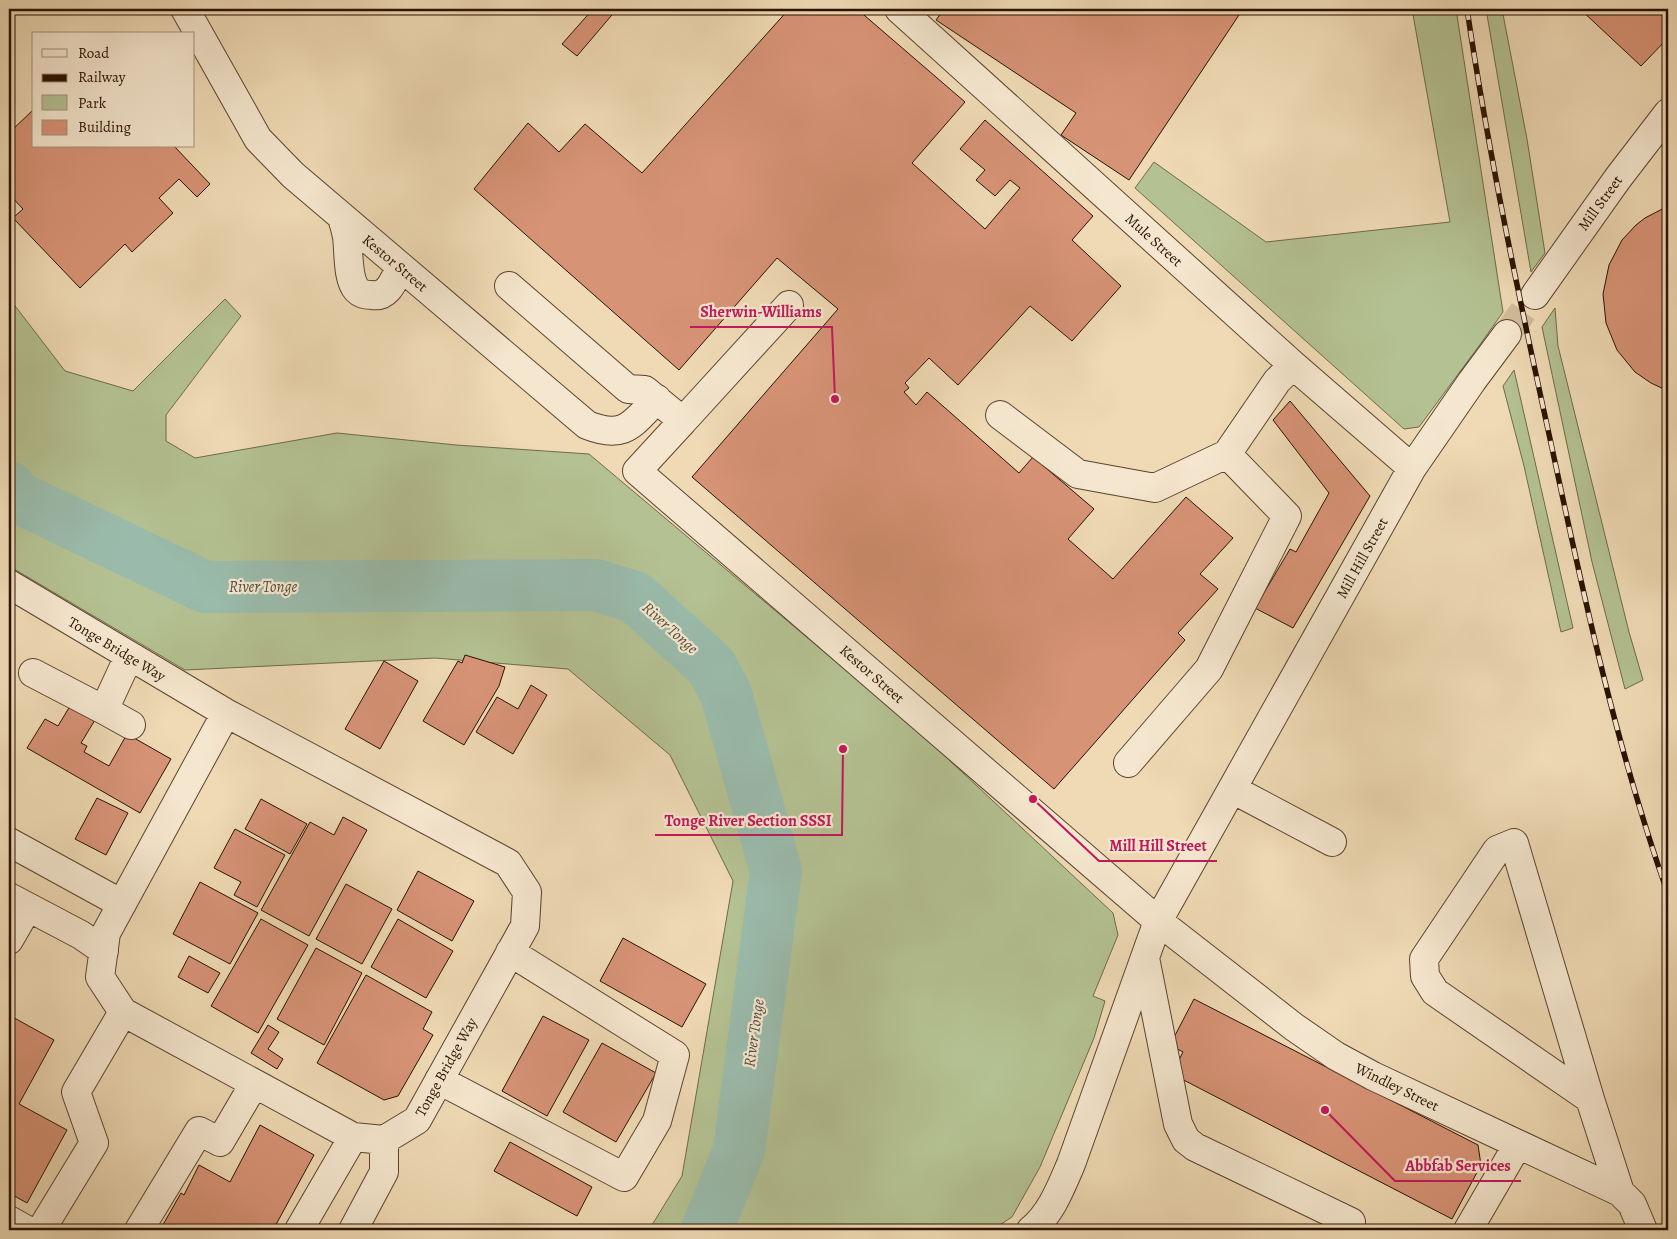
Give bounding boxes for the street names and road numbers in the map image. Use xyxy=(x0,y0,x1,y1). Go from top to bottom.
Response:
street label: Mill Street xyxy=(1573,171,1627,235)
street label: Mule Street xyxy=(1121,209,1187,271)
street label: Kestor Street xyxy=(358,230,432,296)
street label: Mill Hill Street xyxy=(1332,514,1392,602)
street label: Tonge Bridge Way xyxy=(65,612,170,686)
street label: Kestor Street xyxy=(835,640,909,708)
street label: Tonge Bridge Way xyxy=(410,1014,482,1120)
street label: Windley Street xyxy=(1351,1058,1442,1116)

